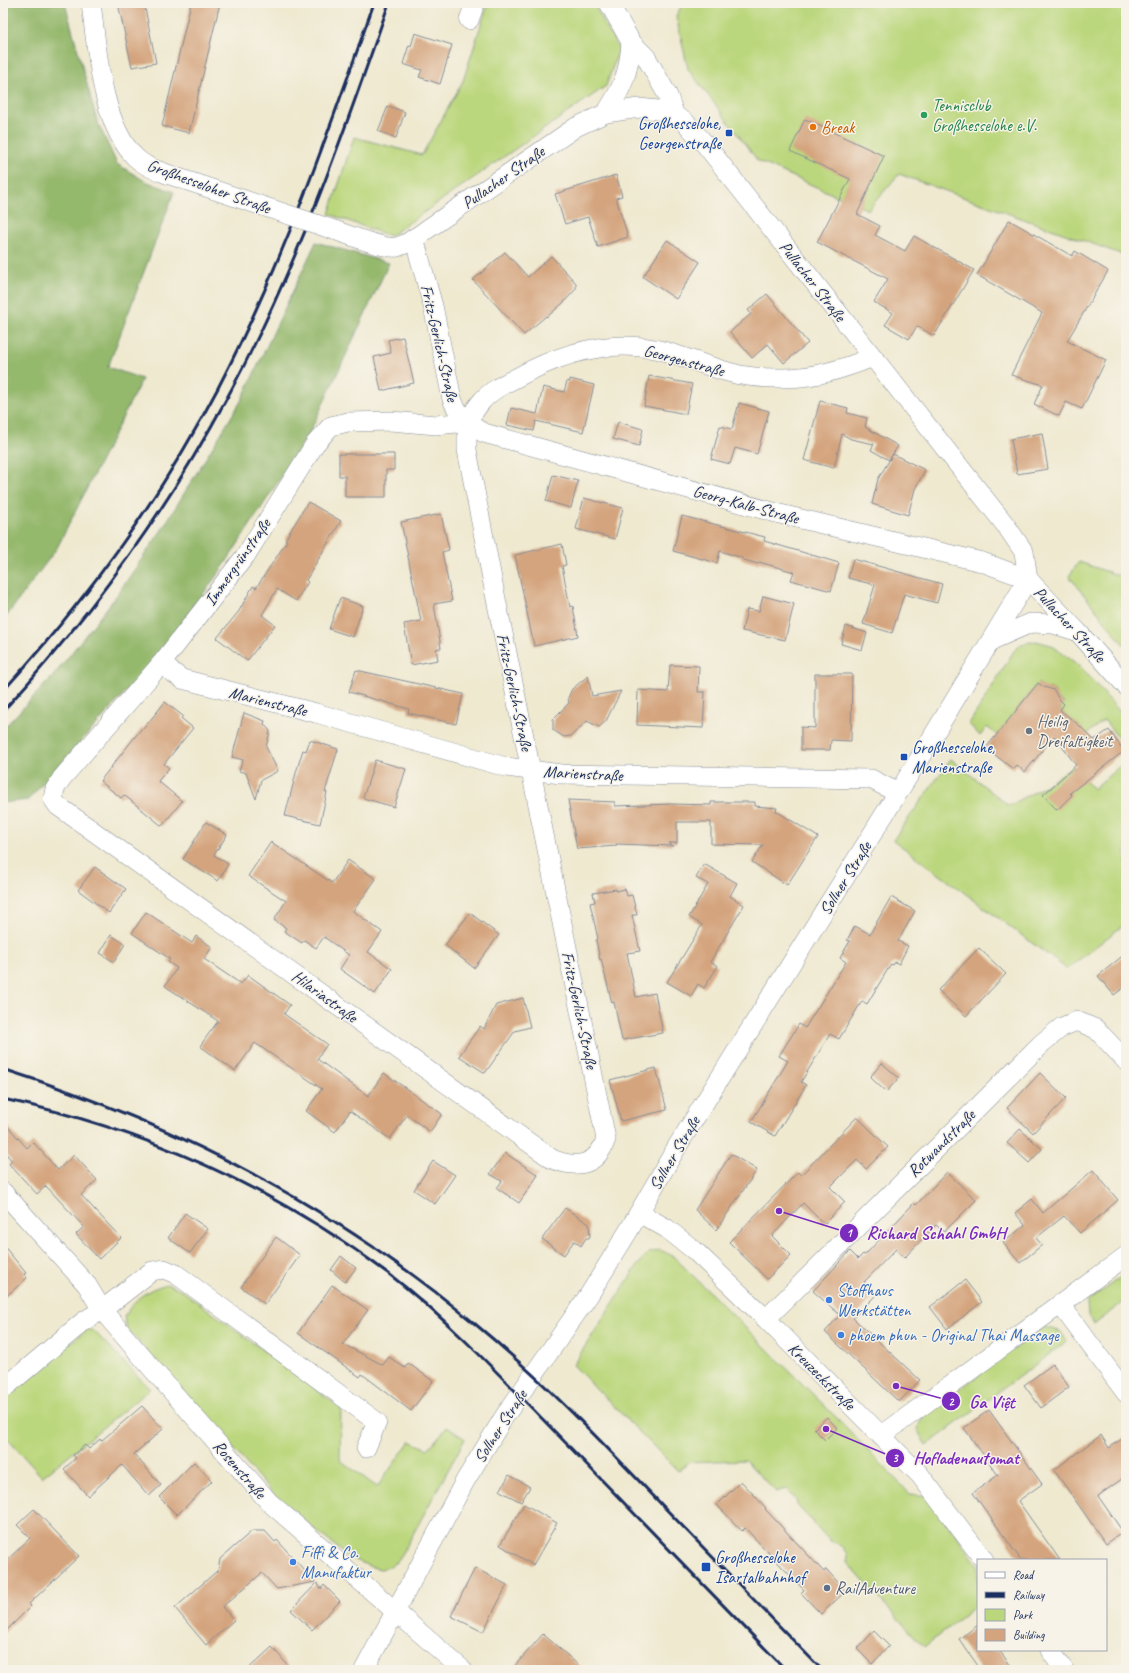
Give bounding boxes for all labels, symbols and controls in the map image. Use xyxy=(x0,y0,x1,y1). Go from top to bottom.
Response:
place label: Tennisclub Großhesselohe e.V. xyxy=(932,95,1037,136)
marker: Tennisclub Großhesselohe e.V. xyxy=(919,110,929,120)
place label: Großhesselohe, Georgenstraße xyxy=(638,113,722,154)
place label: Break xyxy=(821,117,856,138)
marker: Break xyxy=(808,122,818,132)
marker: Großhesselohe, Georgenstraße xyxy=(724,128,734,138)
street label: Pullacher Straße xyxy=(458,140,550,214)
street label: Großhesseloher Straße xyxy=(144,154,275,219)
street label: Pullacher Straße xyxy=(775,237,851,327)
street label: Fritz-Gerlich-Straße xyxy=(416,283,463,405)
street label: Georgenstraße xyxy=(641,340,728,382)
street label: Georg-Kalb-Straße xyxy=(691,480,802,529)
street label: Immergrünstraße xyxy=(200,513,276,610)
street label: Pullacher Straße xyxy=(1029,582,1111,668)
street label: Fritz-Gerlich-Straße xyxy=(492,632,537,754)
street label: Marienstraße xyxy=(227,682,310,722)
place label: Heilig Dreifaltigkeit xyxy=(1037,711,1114,752)
marker: Heilig Dreifaltigkeit xyxy=(1024,726,1034,736)
place label: Großhesselohe, Marienstraße xyxy=(912,737,995,778)
marker: Großhesselohe, Marienstraße xyxy=(899,752,909,762)
street label: Marienstraße xyxy=(543,761,625,786)
street label: Sollner Straße xyxy=(815,836,877,919)
street label: Fritz-Gerlich-Straße xyxy=(557,950,602,1072)
street label: Hilariastraße xyxy=(288,966,363,1028)
street label: Rotwandstraße xyxy=(903,1104,981,1182)
street label: Sollner Straße xyxy=(644,1111,705,1194)
callout: Richard Schahl GmbH xyxy=(839,1218,1013,1248)
text: Richard Schahl GmbH xyxy=(867,1222,1009,1244)
text: 1 xyxy=(846,1225,853,1241)
place label: Stoffhaus Werkstätten xyxy=(837,1280,912,1321)
marker: Stoffhaus Werkstätten xyxy=(824,1295,834,1305)
place label: phoem phun - Original Thai Massage xyxy=(849,1325,1060,1346)
marker: phoem phun - Original Thai Massage xyxy=(836,1330,846,1340)
street label: Kreuzeckstraße xyxy=(783,1338,861,1416)
street label: Sollner Straße xyxy=(469,1385,532,1467)
callout: Ga Việt xyxy=(941,1386,1023,1416)
text: Ga Việt xyxy=(969,1391,1017,1413)
text: 2 xyxy=(948,1394,955,1410)
street label: Rosenstraße xyxy=(208,1436,272,1504)
callout: Hofladenautomat xyxy=(885,1443,1027,1473)
text: Hofladenautomat xyxy=(913,1447,1021,1469)
text: 3 xyxy=(892,1450,899,1466)
place label: Fiffi & Co. Manufaktur xyxy=(301,1542,373,1583)
place label: Großhesselohe Isartalbahnhof xyxy=(715,1547,809,1588)
marker: Fiffi & Co. Manufaktur xyxy=(288,1557,298,1567)
legend xyxy=(977,1559,1107,1651)
marker: Großhesselohe Isartalbahnhof xyxy=(700,1561,712,1573)
text: Road xyxy=(1013,1567,1035,1583)
place label: RailAdventure xyxy=(835,1578,916,1599)
marker: RailAdventure xyxy=(822,1583,832,1593)
text: Railway xyxy=(1013,1587,1045,1603)
text: Park xyxy=(1013,1607,1034,1623)
text: Building xyxy=(1013,1627,1045,1643)

